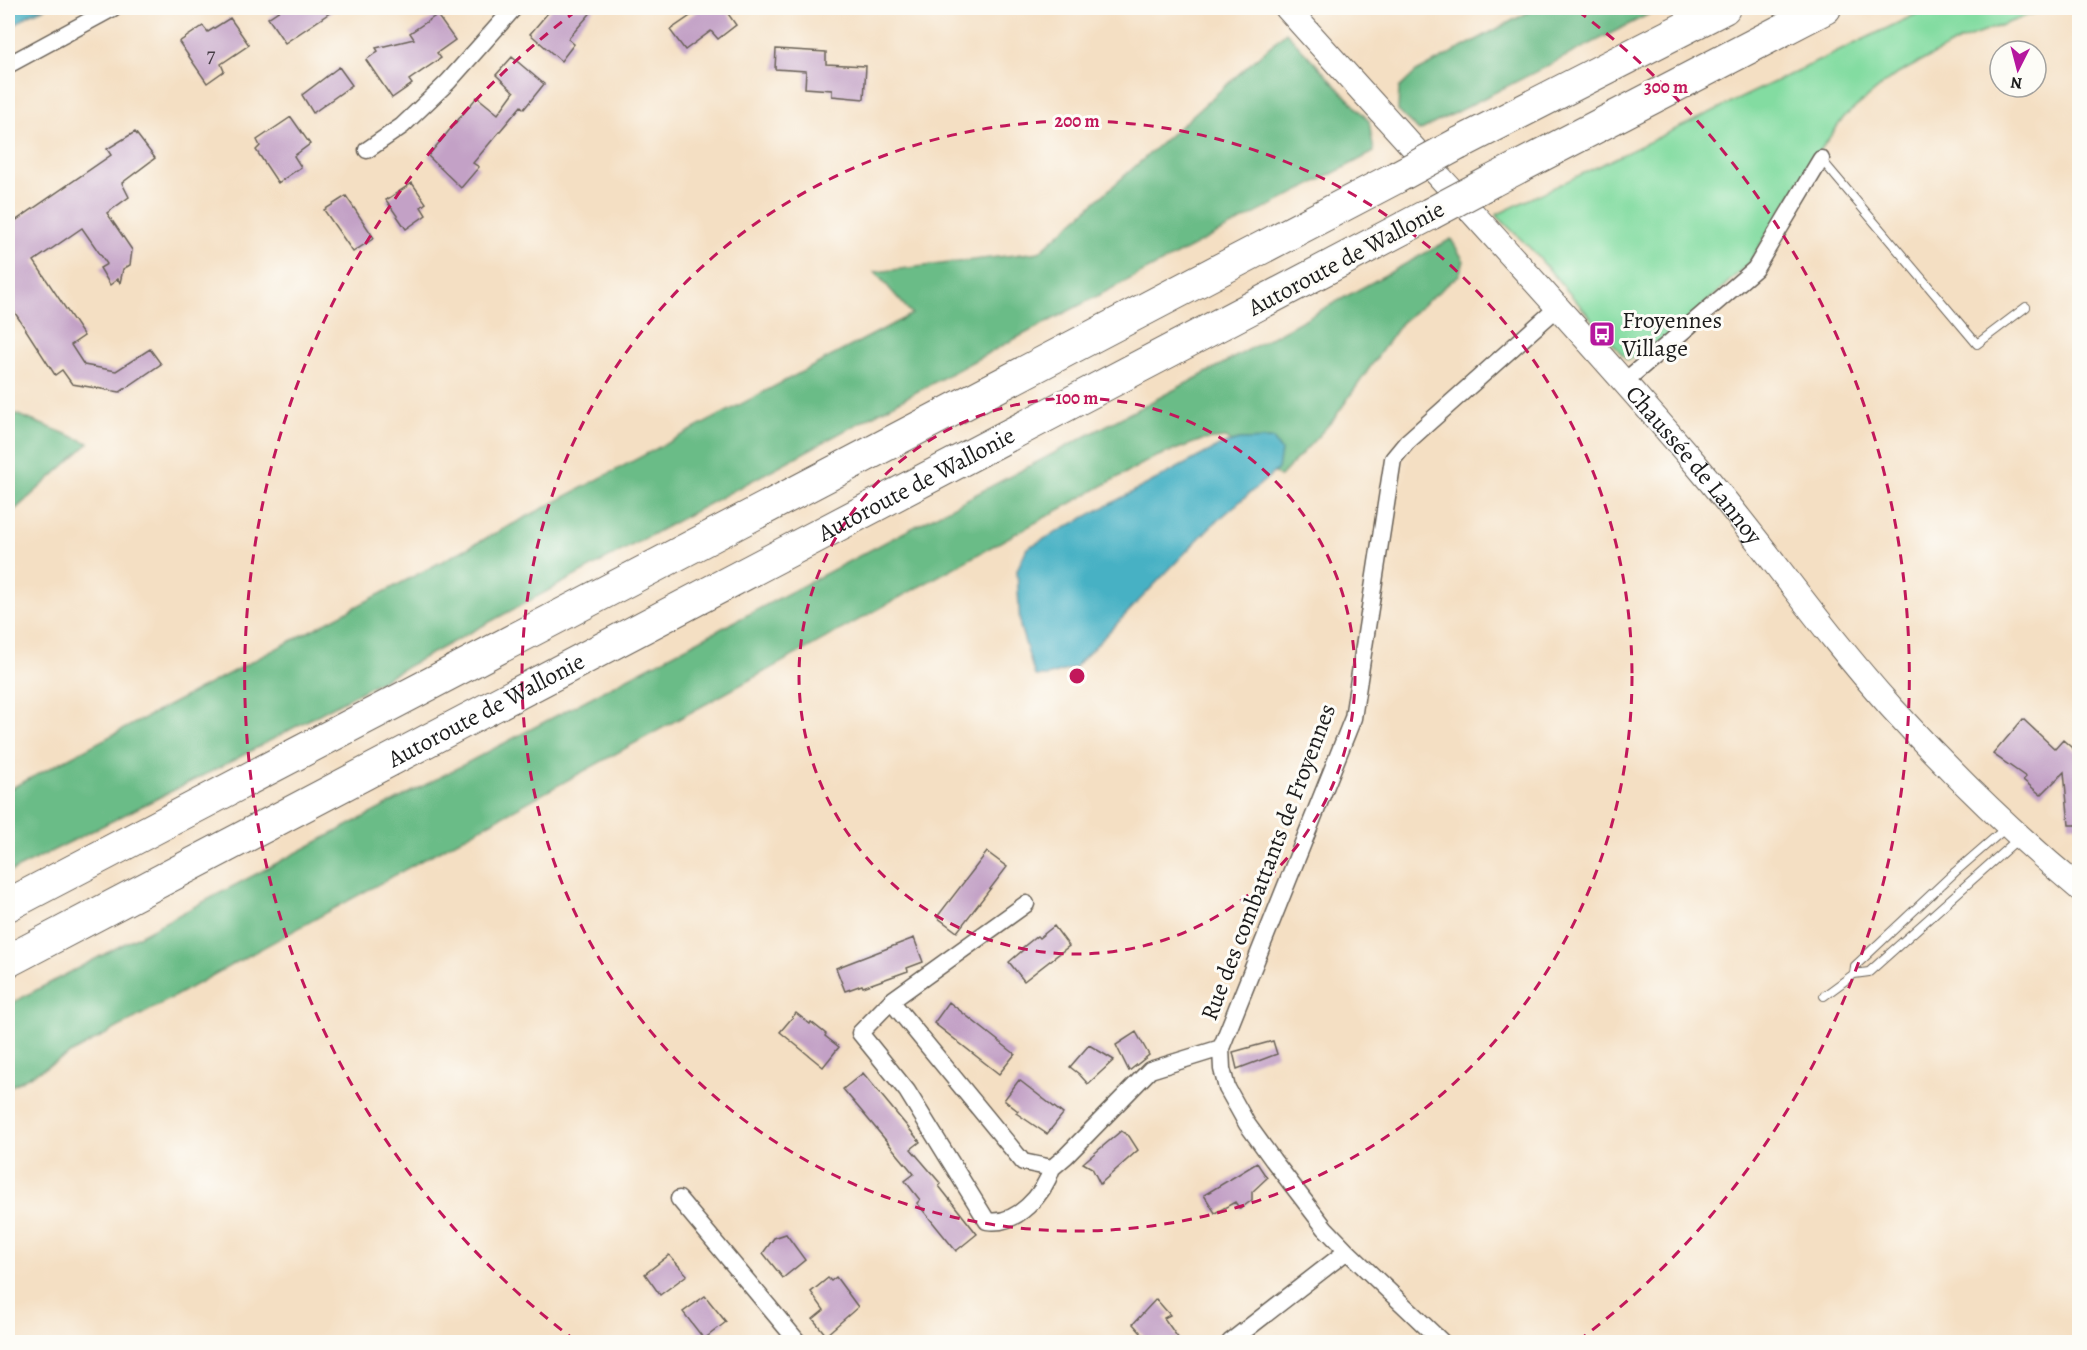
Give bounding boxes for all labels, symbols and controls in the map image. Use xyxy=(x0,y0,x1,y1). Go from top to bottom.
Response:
north arrow xyxy=(1988,39,2048,99)
house number: 7 xyxy=(207,41,216,69)
text: N xyxy=(2009,71,2023,94)
text: 300 m xyxy=(1644,75,1688,99)
text: 200 m xyxy=(1054,109,1100,133)
street label: Autoroute de Wallonie xyxy=(1241,193,1450,324)
place label: Froyennes Village xyxy=(1621,304,1722,364)
bus stop icon: Froyennes Village xyxy=(1587,319,1617,349)
street label: Chaussée de Lannoy xyxy=(1618,378,1770,551)
text: 100 m xyxy=(1056,386,1098,410)
street label: Autoroute de Wallonie xyxy=(811,419,1020,549)
street label: Autoroute de Wallonie xyxy=(381,645,590,775)
centre of rings xyxy=(1067,666,1087,686)
street label: Rue des combattants de Froyennes xyxy=(1193,699,1343,1025)

